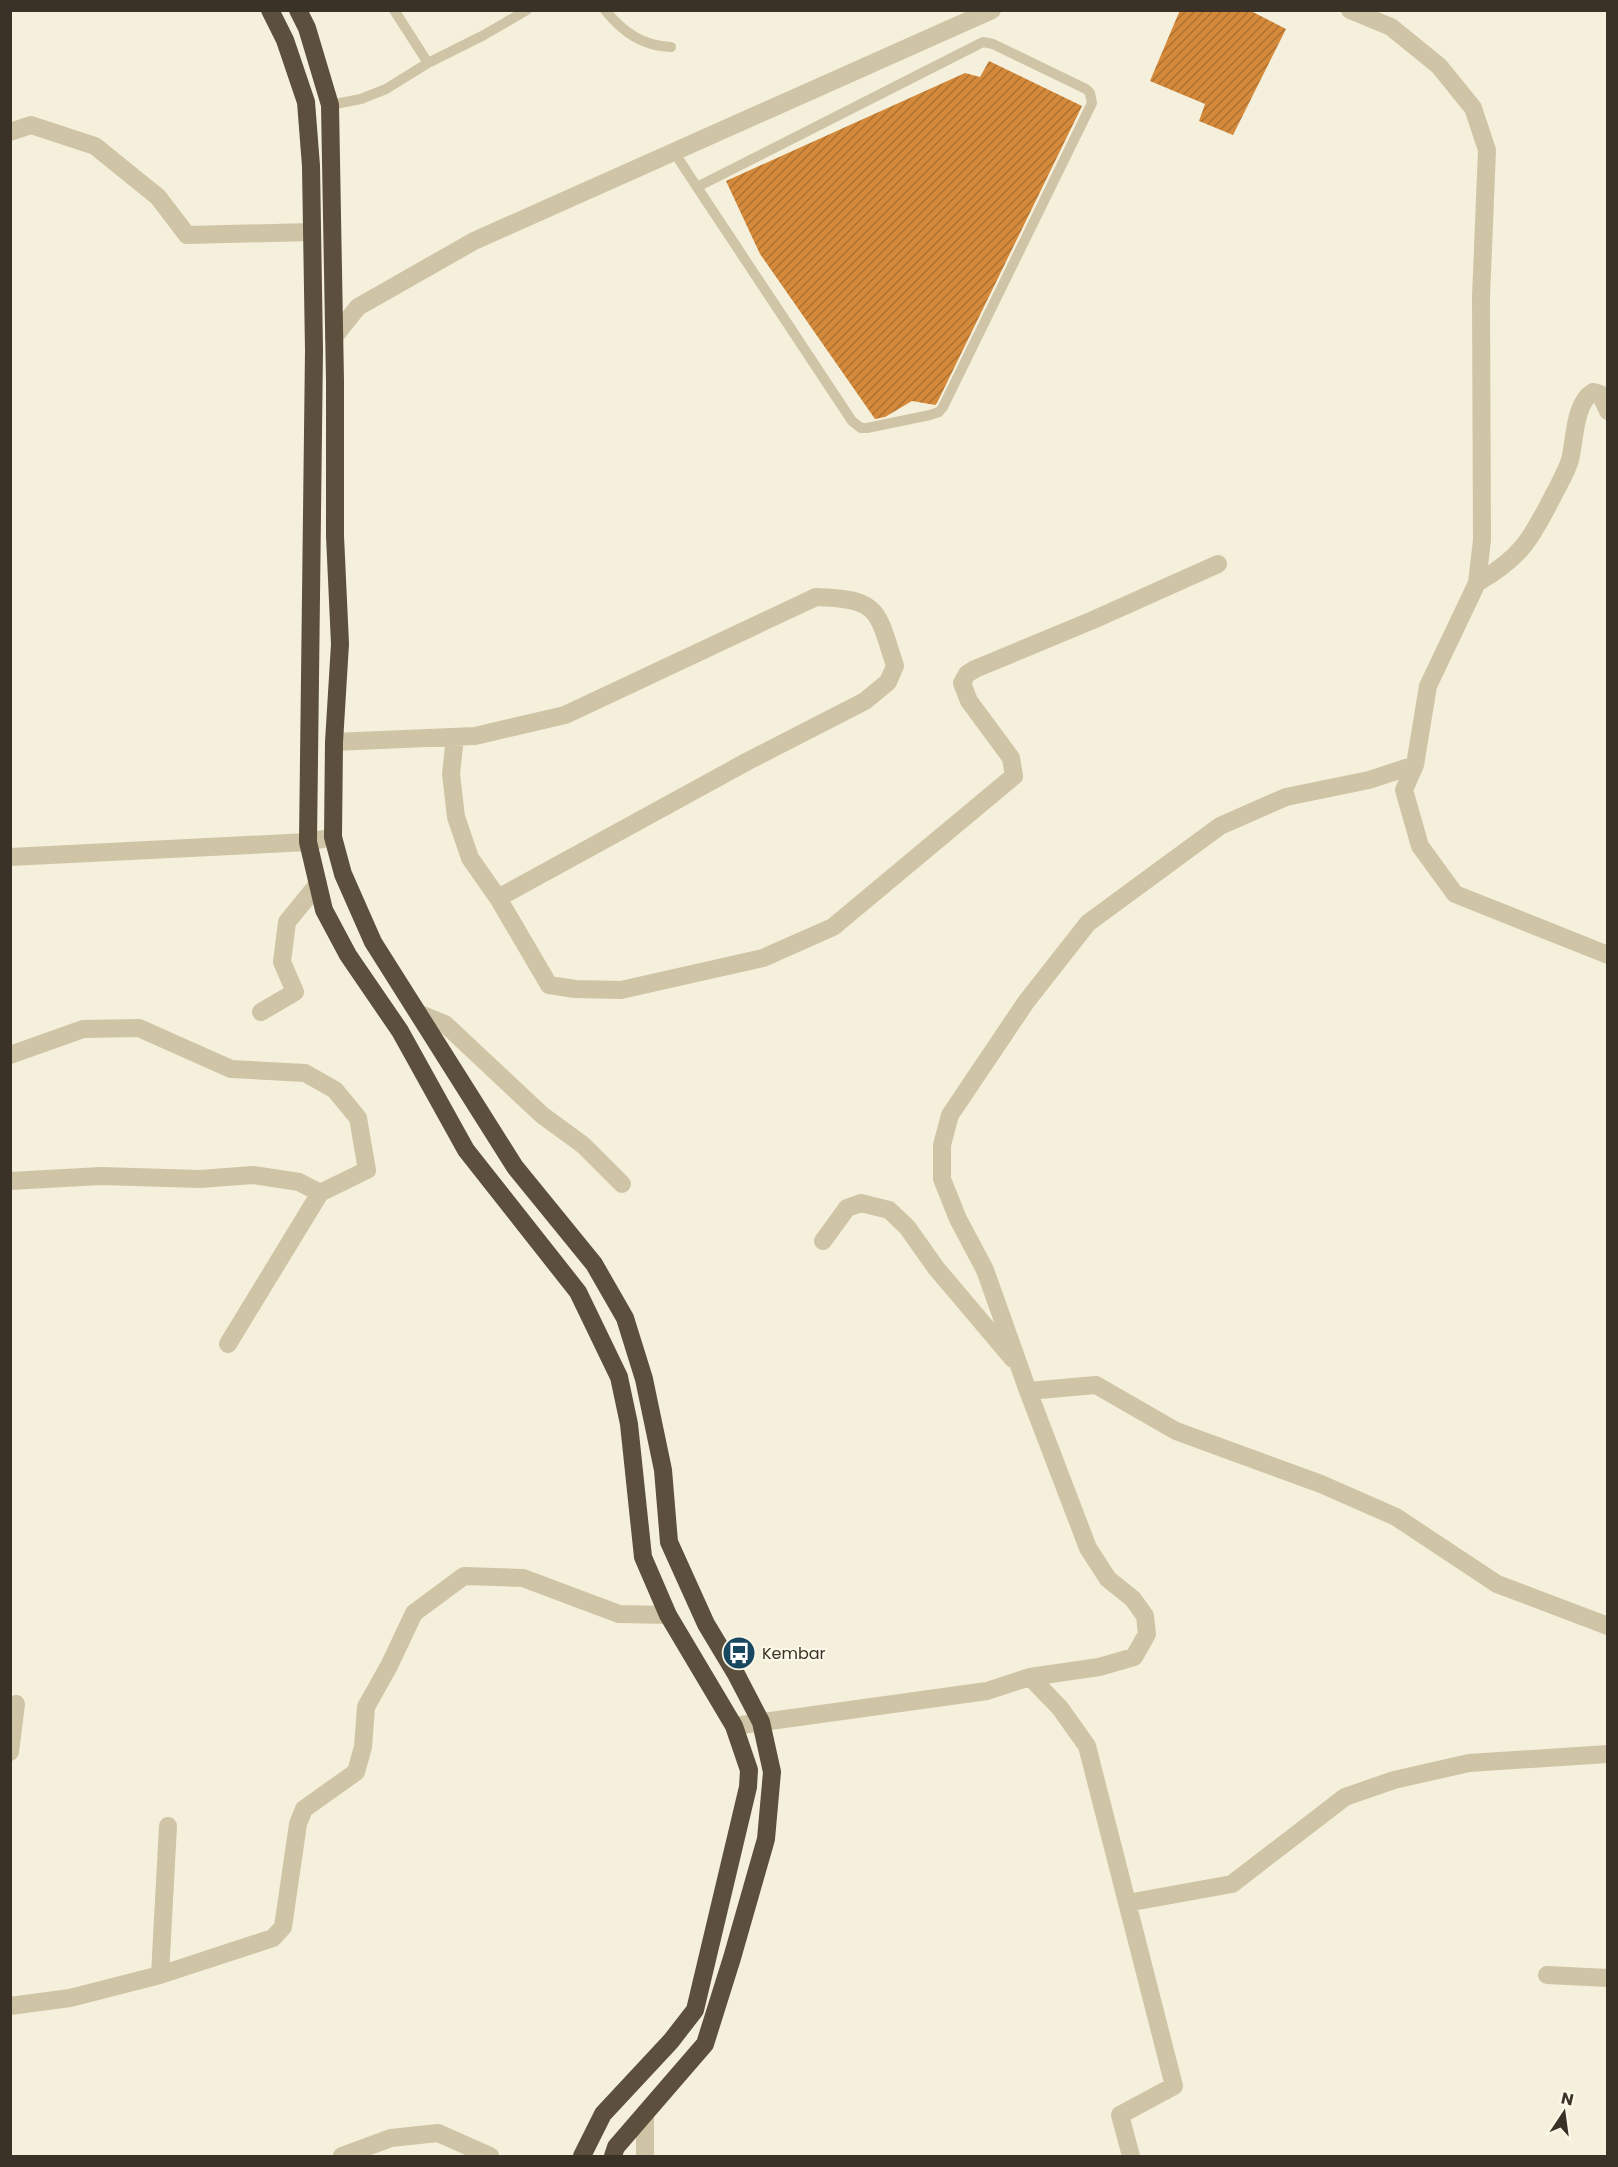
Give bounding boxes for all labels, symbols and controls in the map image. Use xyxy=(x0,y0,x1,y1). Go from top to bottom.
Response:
bus stop icon: Kembar xyxy=(721,1635,757,1671)
place label: Kembar xyxy=(762,1642,826,1665)
north arrow xyxy=(1534,2083,1594,2143)
text: N xyxy=(1559,2086,1576,2111)

